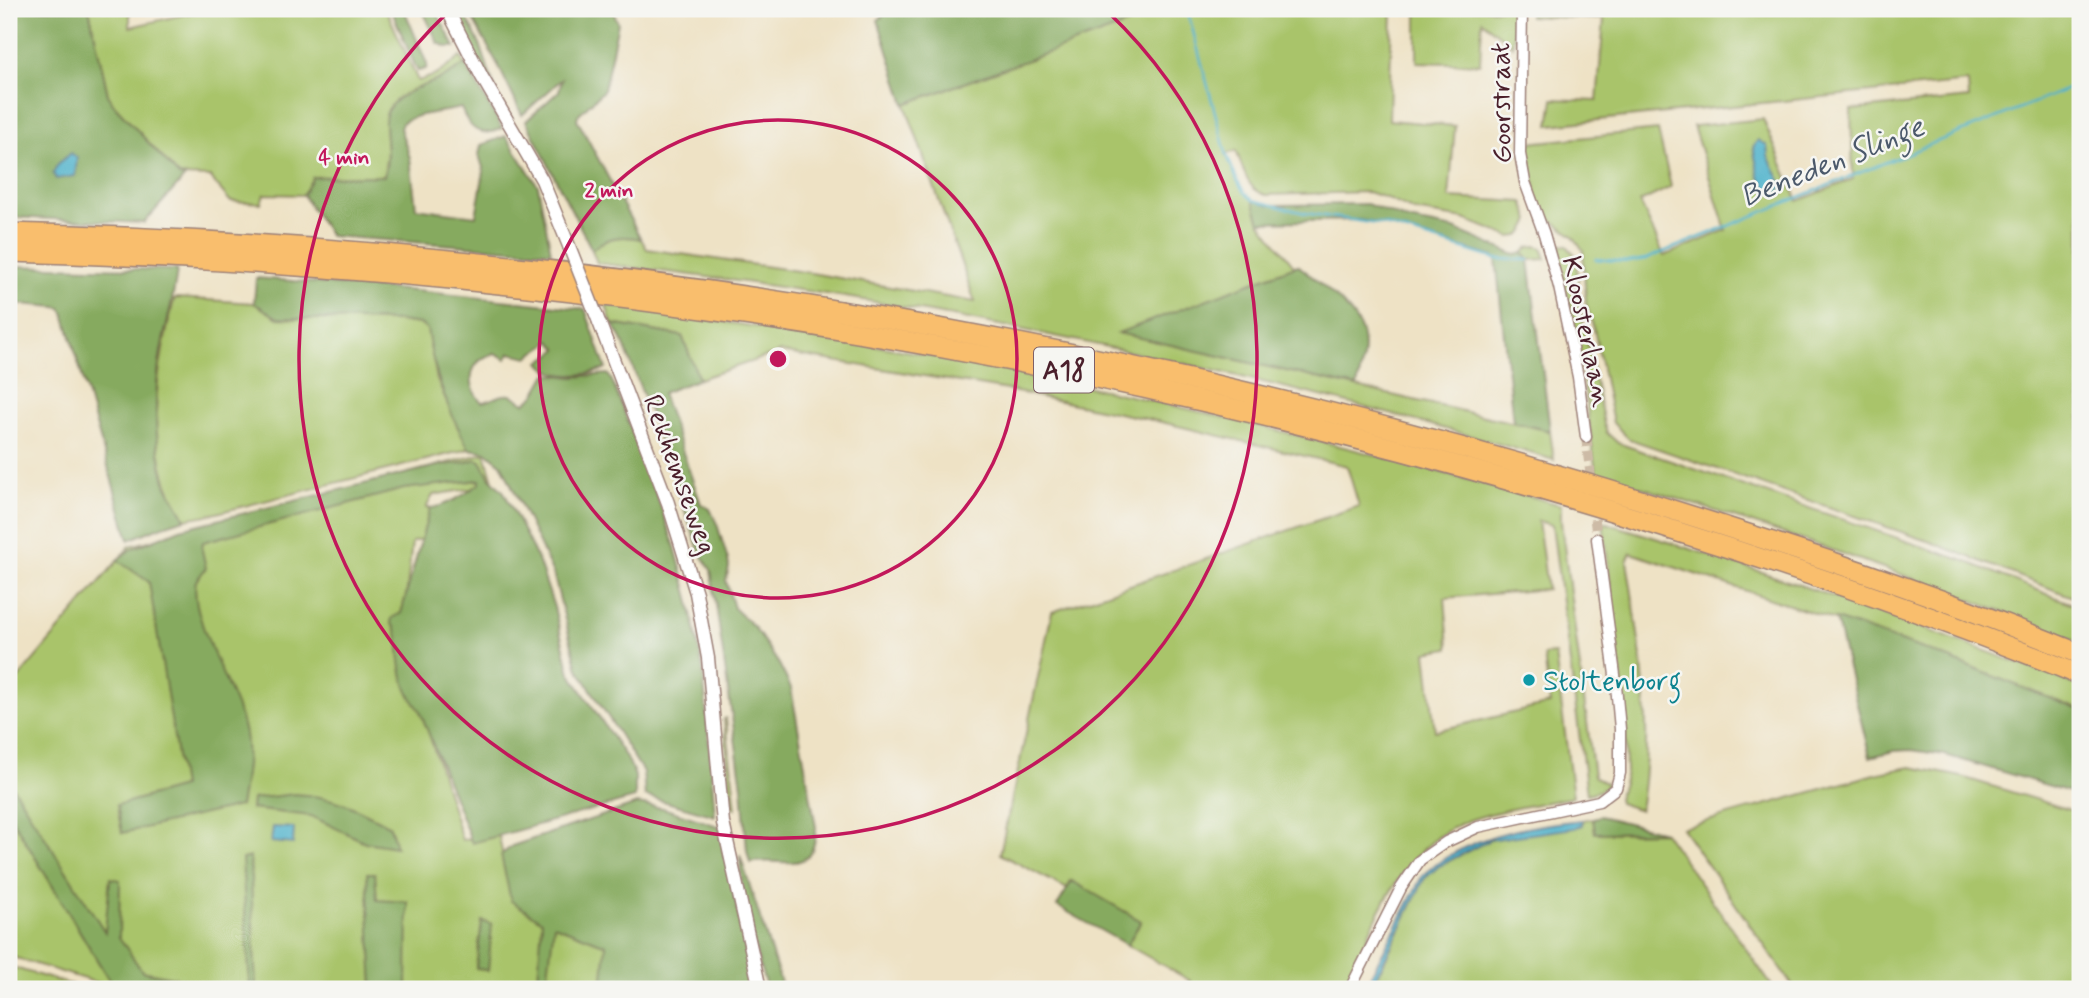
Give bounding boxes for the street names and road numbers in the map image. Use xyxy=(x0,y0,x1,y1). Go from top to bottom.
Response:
street label: Goorstraat xyxy=(1483,42,1522,164)
street label: Kloosterlaan xyxy=(1552,253,1620,410)
road number: A18 xyxy=(1034,348,1094,392)
street label: Rekhemseweg xyxy=(633,390,725,560)

